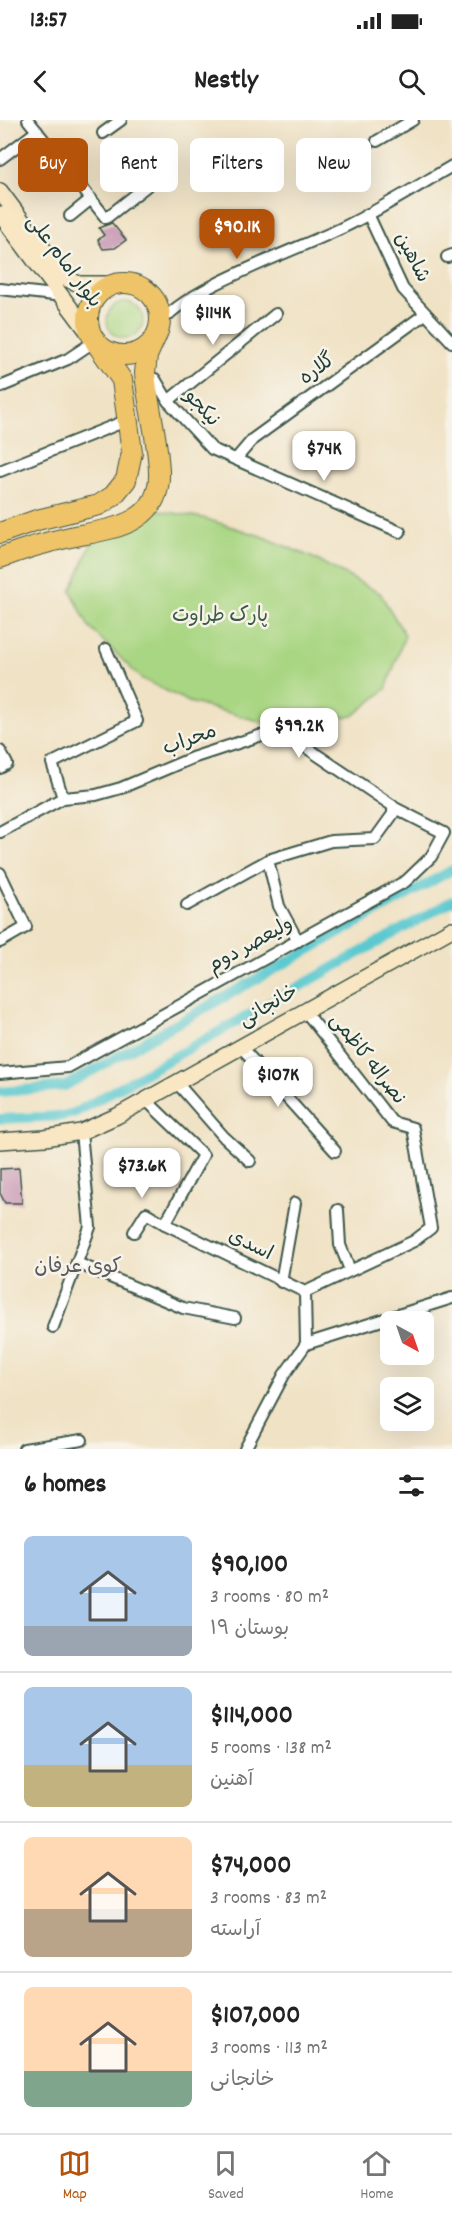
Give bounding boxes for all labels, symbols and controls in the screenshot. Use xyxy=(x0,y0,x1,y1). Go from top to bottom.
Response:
text: 13:57 xyxy=(30,6,67,37)
text: Nestly xyxy=(194,62,258,101)
icon: back xyxy=(24,65,57,98)
icon: search xyxy=(395,65,428,98)
chip: Buy xyxy=(18,138,88,192)
chip: Rent xyxy=(100,138,178,192)
chip: Filters xyxy=(190,138,284,192)
chip: New xyxy=(296,138,371,192)
street label: بلوار امام علی xyxy=(19,209,107,315)
pin: $90.1K xyxy=(188,209,286,260)
text: $90.1K xyxy=(213,214,261,242)
street label: شاهین xyxy=(386,228,436,288)
pin: $114K xyxy=(171,295,255,346)
text: $114K xyxy=(195,300,231,328)
street label: گلاره xyxy=(294,347,342,393)
street label: نیکجو xyxy=(175,383,225,434)
pin: $74K xyxy=(288,431,360,482)
text: $74K xyxy=(306,436,342,464)
park label: پارک طراوت xyxy=(172,603,268,631)
pin: $99.2K xyxy=(250,708,348,759)
text: $99.2K xyxy=(274,713,324,741)
street label: محراب xyxy=(159,718,221,764)
street label: ولیعصر دوم xyxy=(203,911,299,981)
street label: خانجانی xyxy=(234,979,304,1035)
street label: نصراله کاظمی xyxy=(322,1008,412,1112)
pin: $107K xyxy=(236,1057,320,1108)
text: $107K xyxy=(257,1062,299,1090)
pin: $73.6K xyxy=(93,1148,191,1199)
text: $73.6K xyxy=(117,1153,167,1181)
street label: اسدی xyxy=(223,1223,277,1269)
district label: کوی عرفان xyxy=(34,1253,122,1283)
north arrow xyxy=(380,1311,434,1365)
map controls xyxy=(380,1311,434,1431)
button: layers xyxy=(380,1377,434,1431)
text: 6 homes xyxy=(24,1467,106,1504)
icon: filters xyxy=(395,1469,428,1502)
text: $90,100 xyxy=(210,1547,288,1584)
icon: home xyxy=(72,1560,144,1632)
text: 3 rooms · 80 m² xyxy=(210,1584,329,1612)
text: بوستان ۱۹ xyxy=(210,1616,289,1644)
text: $114,000 xyxy=(210,1698,293,1735)
icon: home xyxy=(72,1711,144,1783)
text: 5 rooms · 138 m² xyxy=(210,1735,332,1763)
text: آهنین xyxy=(210,1767,253,1795)
text: $74,000 xyxy=(210,1848,291,1885)
icon: home xyxy=(72,1861,144,1933)
text: 3 rooms · 83 m² xyxy=(210,1885,327,1913)
text: آراسته xyxy=(210,1917,260,1945)
text: $107,000 xyxy=(210,1998,300,2035)
icon: home xyxy=(72,2011,144,2083)
text: 3 rooms · 113 m² xyxy=(210,2035,328,2063)
text: خانجانی xyxy=(210,2067,274,2095)
tab: Map xyxy=(58,2147,91,2206)
tab: Saved xyxy=(208,2147,244,2206)
tab: Home xyxy=(360,2147,394,2206)

